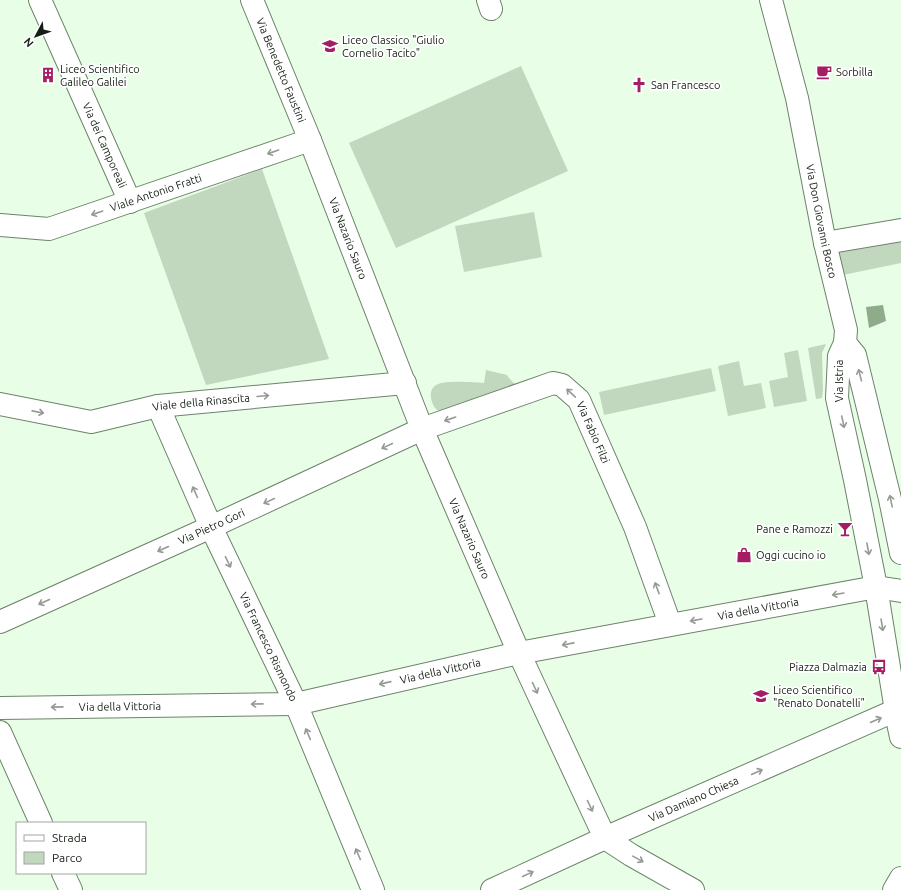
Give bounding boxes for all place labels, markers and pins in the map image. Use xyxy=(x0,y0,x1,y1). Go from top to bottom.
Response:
place label: Liceo Classico "Giulio Cornelio Tacito" xyxy=(342,34,444,59)
school or university icon: Liceo Classico "Giulio Cornelio Tacito" xyxy=(321,37,339,55)
place label: Liceo Scientifico Galileo Galilei xyxy=(60,63,140,88)
cafe icon: Sorbilla xyxy=(815,63,833,81)
building icon: Liceo Scientifico Galileo Galilei xyxy=(39,66,57,84)
place label: Sorbilla xyxy=(836,66,873,78)
church icon: San Francesco xyxy=(630,76,648,94)
place label: San Francesco xyxy=(651,79,720,91)
bar icon: Pane e Ramozzi xyxy=(836,520,854,538)
place label: Pane e Ramozzi xyxy=(756,523,833,535)
shop icon: Oggi cucino io xyxy=(735,546,753,564)
place label: Oggi cucino io xyxy=(756,549,826,561)
bus stop icon: Piazza Dalmazia xyxy=(870,658,888,676)
place label: Piazza Dalmazia xyxy=(789,661,867,673)
place label: Liceo Scientifico "Renato Donatelli" xyxy=(773,684,865,709)
school or university icon: Liceo Scientifico "Renato Donatelli" xyxy=(752,687,770,705)

